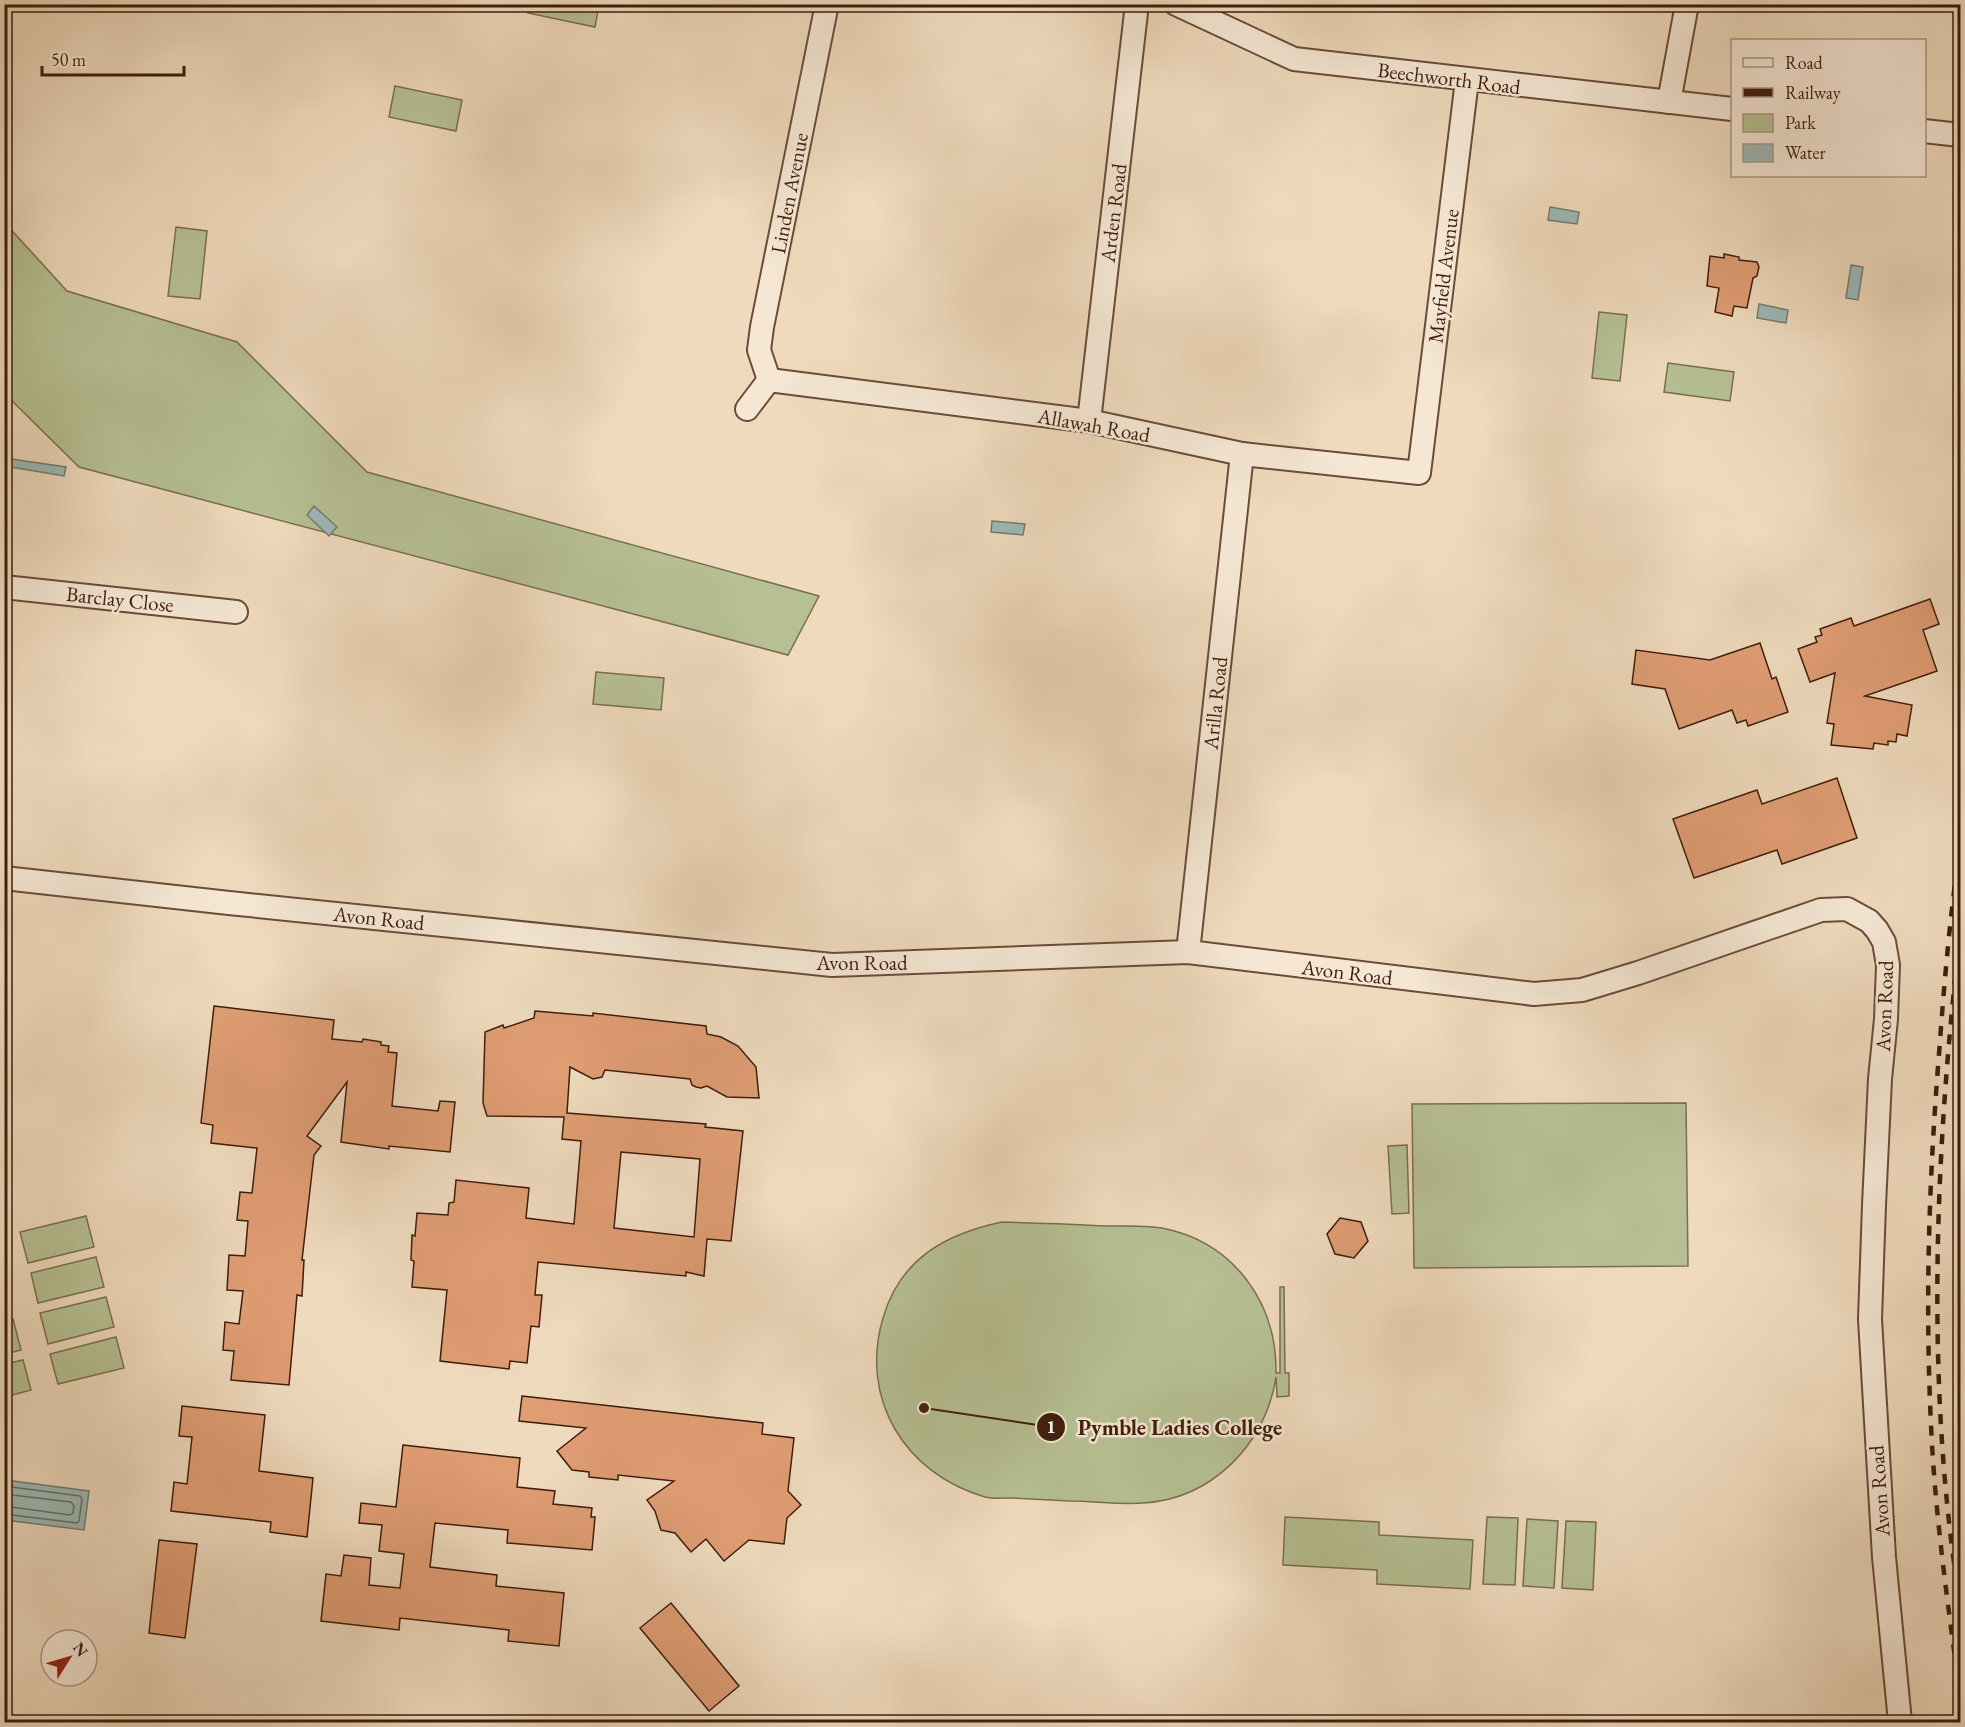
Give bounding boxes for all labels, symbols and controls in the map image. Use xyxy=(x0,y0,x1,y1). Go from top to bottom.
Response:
scale bar xyxy=(42,39,184,77)
legend xyxy=(1731,39,1926,177)
text: 50 m xyxy=(51,48,86,71)
text: Road xyxy=(1785,51,1824,74)
street label: Beechworth Road xyxy=(1376,56,1522,100)
text: Railway xyxy=(1785,81,1841,104)
text: Park xyxy=(1785,111,1816,134)
street label: Linden Avenue xyxy=(764,130,814,256)
text: Water xyxy=(1785,141,1826,164)
street label: Arden Road xyxy=(1093,162,1133,265)
street label: Mayfield Avenue xyxy=(1421,207,1465,345)
street label: Allawah Road xyxy=(1035,402,1153,448)
street label: Barclay Close xyxy=(65,580,175,618)
street label: Arilla Road xyxy=(1197,655,1233,752)
street label: Avon Road xyxy=(331,900,426,936)
street label: Avon Road xyxy=(815,949,908,976)
street label: Avon Road xyxy=(1299,953,1394,991)
street label: Avon Road xyxy=(1869,959,1899,1053)
callout: Pymble Ladies College xyxy=(1036,1407,1295,1447)
text: Pymble Ladies College xyxy=(1078,1413,1282,1442)
text: 1 xyxy=(1046,1415,1056,1438)
street label: Avon Road xyxy=(1862,1444,1896,1539)
north arrow xyxy=(39,1628,99,1688)
text: N xyxy=(68,1638,93,1661)

